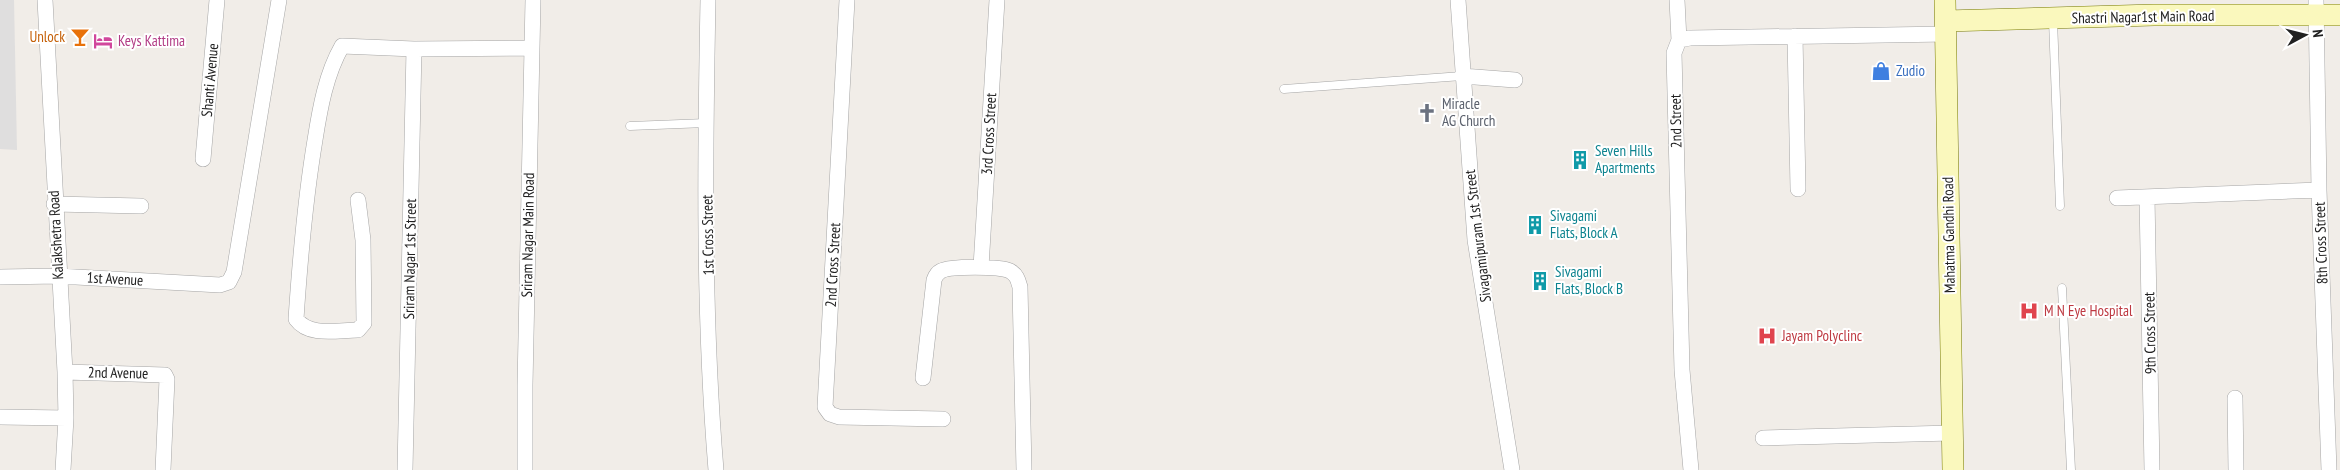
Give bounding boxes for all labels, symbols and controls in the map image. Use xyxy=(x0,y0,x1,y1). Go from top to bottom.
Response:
street label: Shastri Nagar1st Main Road xyxy=(2071,6,2215,27)
north arrow xyxy=(2280,10,2330,60)
bar icon: Unlock xyxy=(69,26,91,48)
place label: Unlock xyxy=(29,27,65,46)
text: N xyxy=(2309,29,2327,38)
hotel icon: Keys Kattima xyxy=(92,30,114,52)
place label: Keys Kattima xyxy=(118,31,185,50)
street label: Shanti Avenue xyxy=(197,42,222,117)
shop icon: Zudio xyxy=(1870,60,1892,82)
place label: Zudio xyxy=(1896,61,1925,80)
street label: 3rd Cross Street xyxy=(977,92,1000,176)
place label: Miracle AG Church xyxy=(1442,94,1495,130)
street label: 2nd Street xyxy=(1666,94,1685,148)
church icon: Miracle AG Church xyxy=(1416,102,1438,124)
place label: Seven Hills Apartments xyxy=(1595,141,1655,177)
building icon: Seven Hills Apartments xyxy=(1569,149,1591,171)
street label: Sivagamipuram 1st Street xyxy=(1460,169,1495,303)
street label: Sriram Nagar Main Road xyxy=(517,172,538,298)
street label: Mahatma Gandhi Road xyxy=(1938,177,1959,293)
street label: Kalakshetra Road xyxy=(44,190,67,280)
street label: 1st Cross Street xyxy=(697,194,718,276)
street label: Sriram Nagar 1st Street xyxy=(399,198,420,320)
street label: 8th Cross Street xyxy=(2310,202,2331,284)
place label: Sivagami Flats, Block A xyxy=(1550,206,1618,242)
building icon: Sivagami Flats, Block A xyxy=(1524,214,1546,236)
street label: 2nd Cross Street xyxy=(821,222,844,308)
place label: Sivagami Flats, Block B xyxy=(1555,262,1623,298)
street label: 1st Avenue xyxy=(86,268,144,289)
building icon: Sivagami Flats, Block B xyxy=(1529,270,1551,292)
street label: 9th Cross Street xyxy=(2139,292,2160,374)
hospital icon: M N Eye Hospital xyxy=(2018,300,2040,322)
place label: M N Eye Hospital xyxy=(2044,301,2133,320)
hospital icon: Jayam Polyclinc xyxy=(1756,325,1778,347)
place label: Jayam Polyclinc xyxy=(1781,326,1863,345)
street label: 2nd Avenue xyxy=(88,362,148,383)

